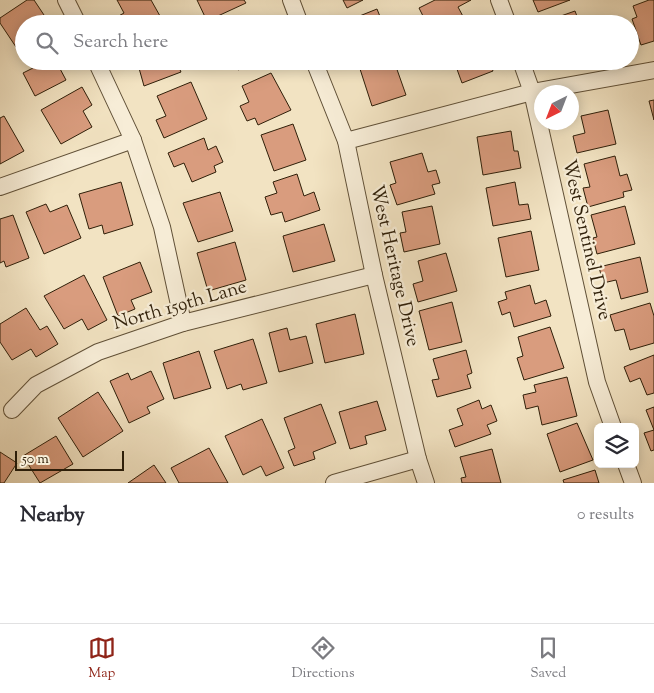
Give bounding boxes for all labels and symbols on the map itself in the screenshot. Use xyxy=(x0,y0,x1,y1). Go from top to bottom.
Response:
north arrow xyxy=(534,85,579,130)
street label: West Sentinel Drive xyxy=(554,157,618,323)
street label: West Heritage Drive xyxy=(362,182,426,350)
street label: North 159th Lane xyxy=(110,274,250,338)
scale bar xyxy=(15,448,124,471)

